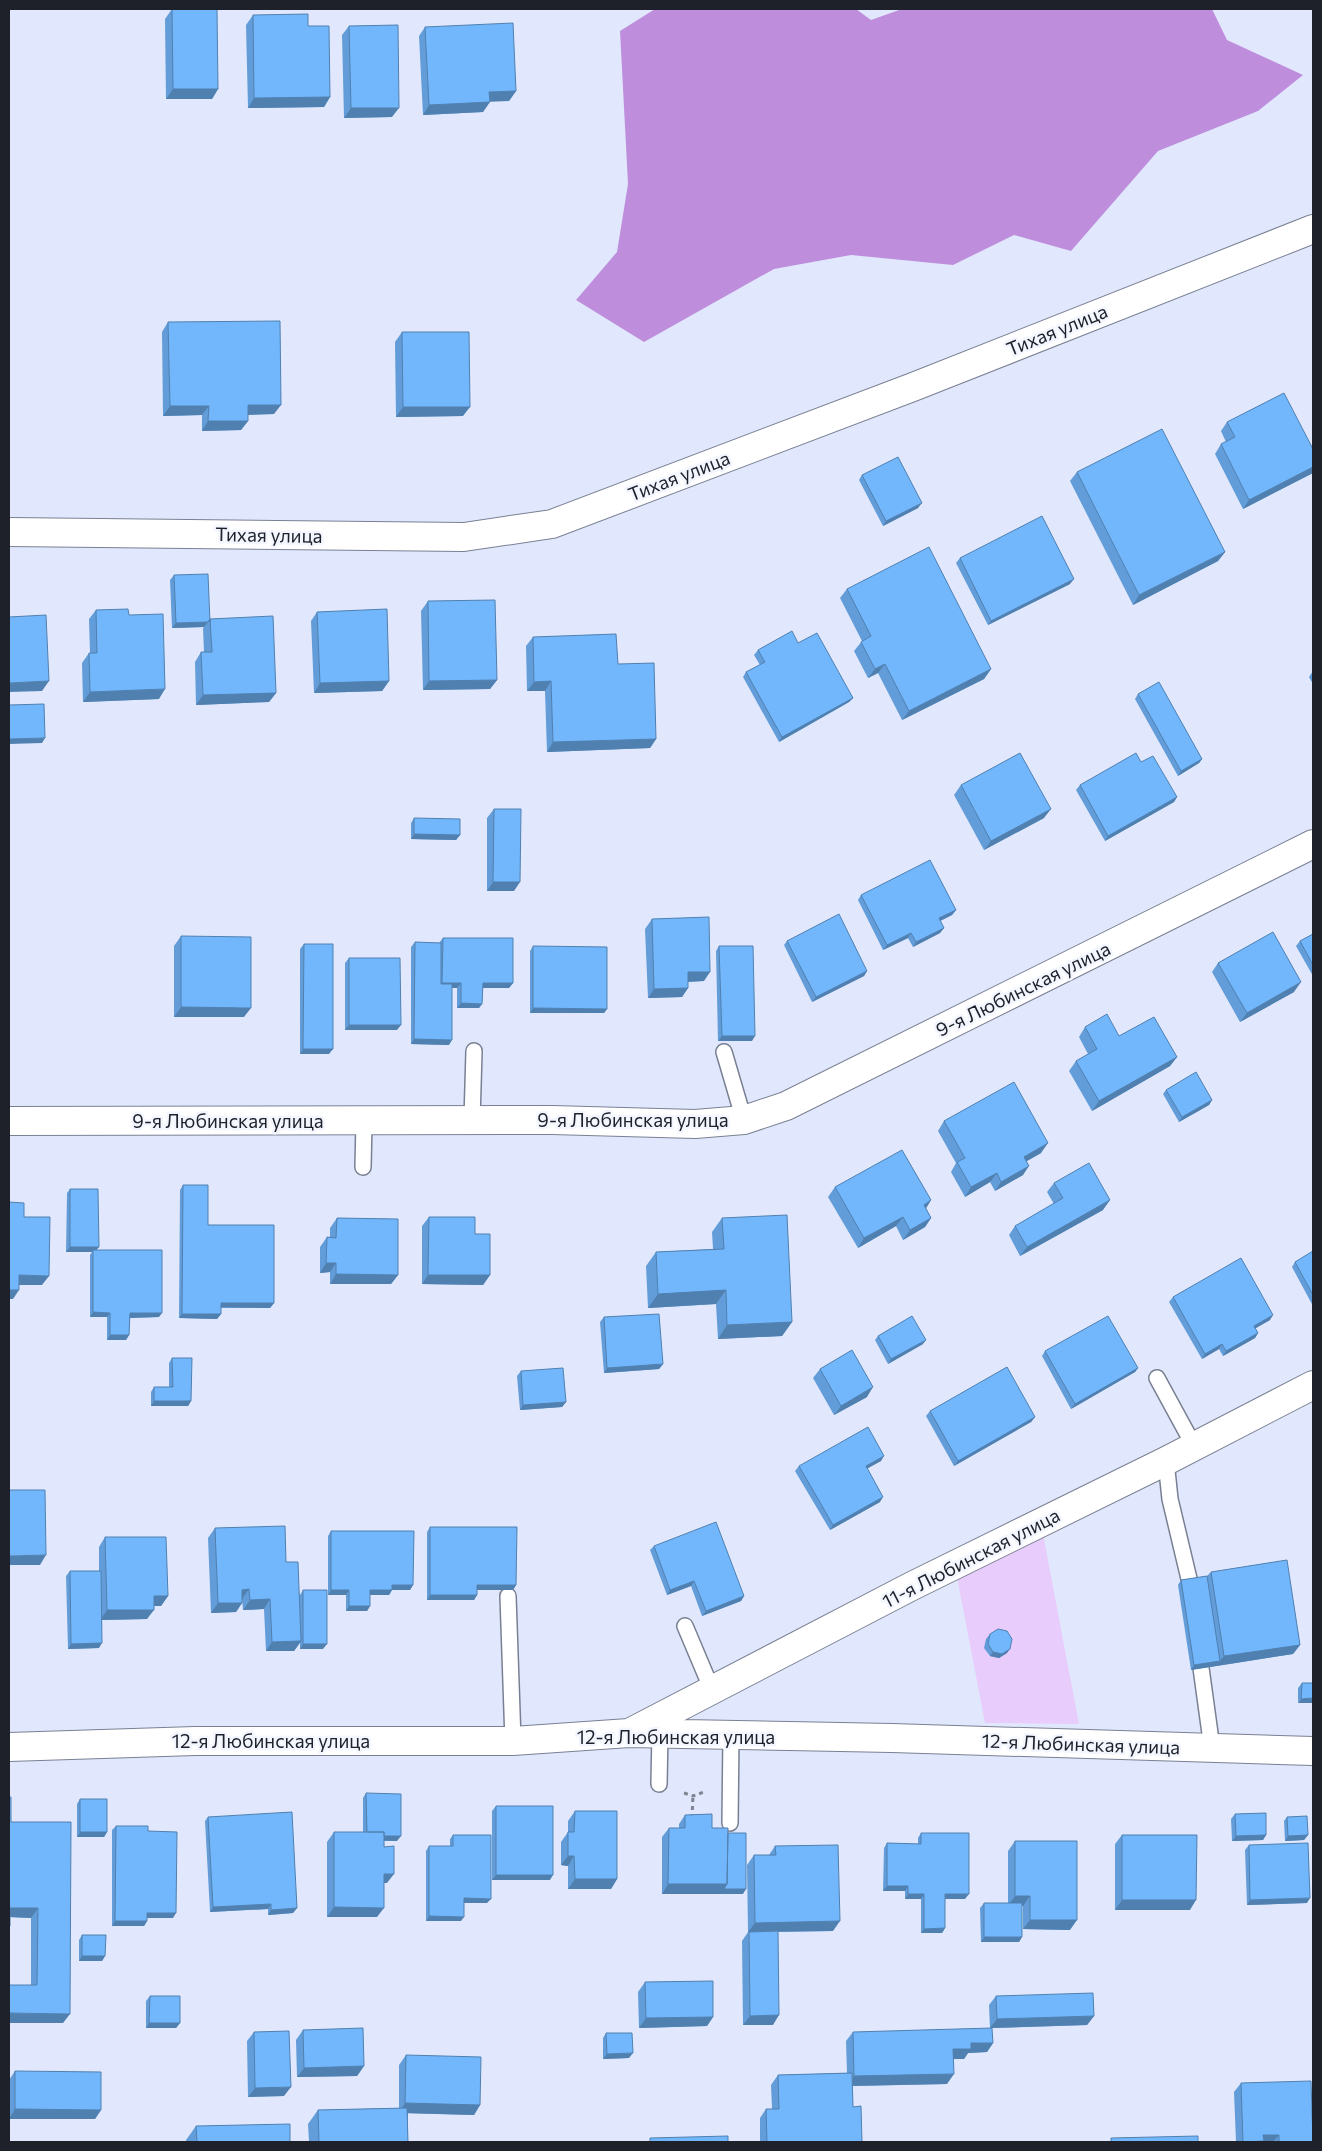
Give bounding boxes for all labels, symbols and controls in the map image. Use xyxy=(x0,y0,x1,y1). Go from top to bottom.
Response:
street label: Тихая улица xyxy=(1003,299,1111,360)
street label: Тихая улица xyxy=(625,446,733,505)
street label: Тихая улица xyxy=(215,522,323,547)
street label: 9-я Любинская улица xyxy=(932,936,1114,1041)
street label: 9-я Любинская улица xyxy=(537,1108,729,1131)
street label: 9-я Любинская улица xyxy=(132,1109,324,1132)
street label: 11-я Любинская улица xyxy=(878,1503,1063,1612)
street label: 12-я Любинская улица xyxy=(577,1725,775,1748)
street label: 12-я Любинская улица xyxy=(172,1729,370,1752)
street label: 12-я Любинская улица xyxy=(981,1729,1181,1758)

